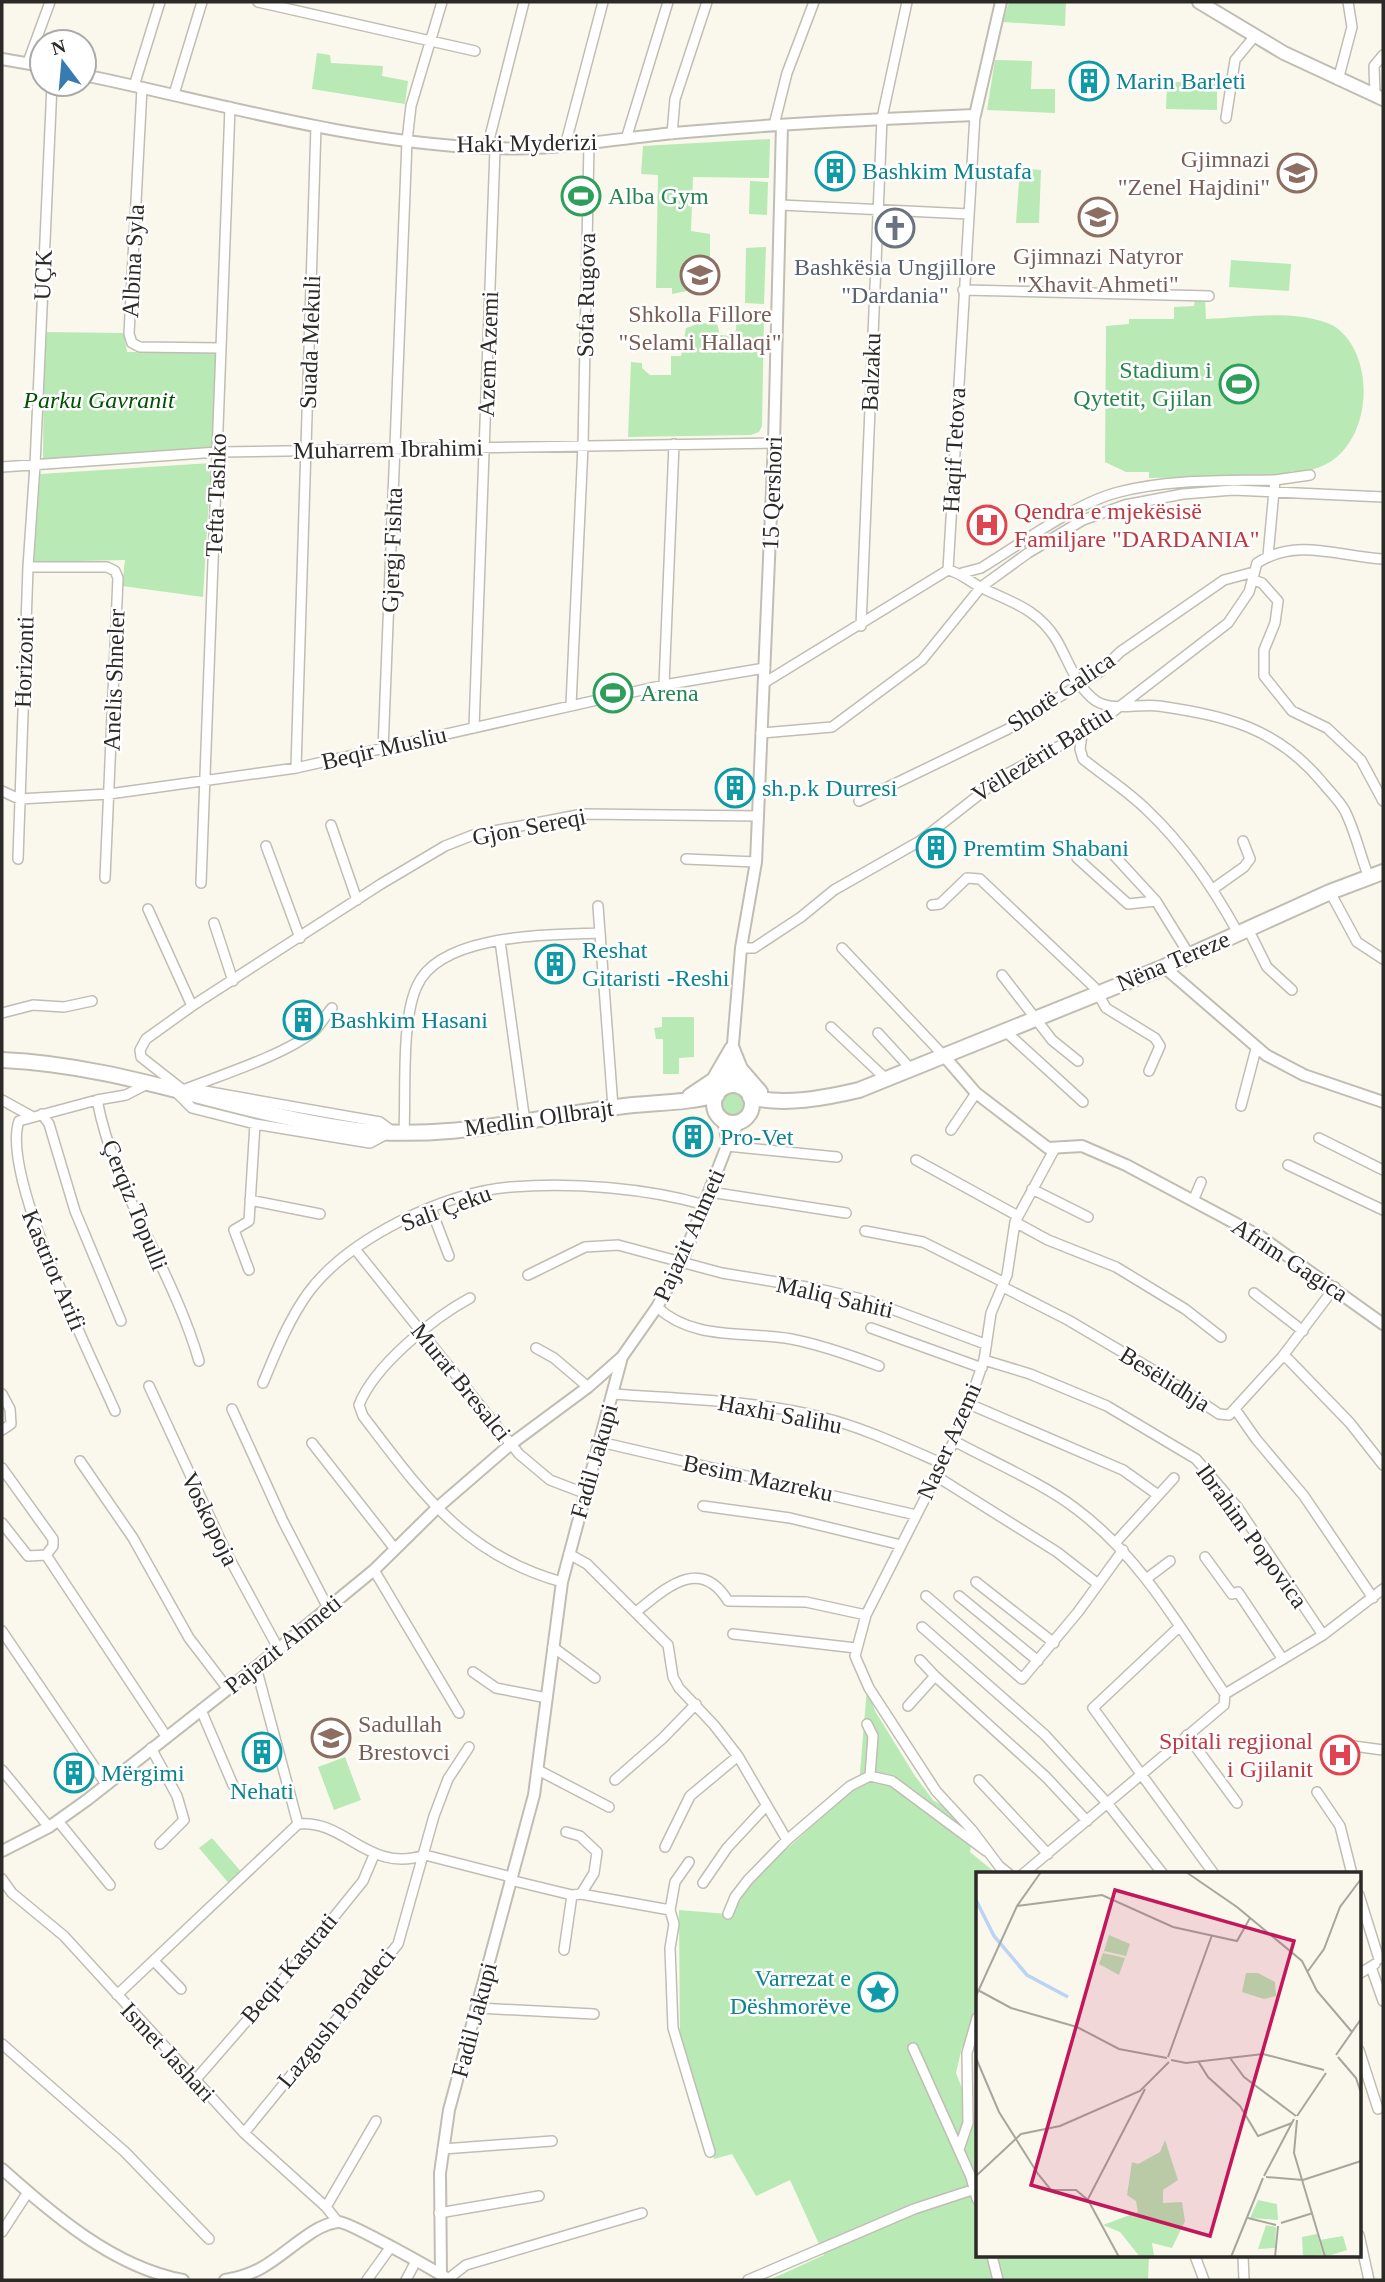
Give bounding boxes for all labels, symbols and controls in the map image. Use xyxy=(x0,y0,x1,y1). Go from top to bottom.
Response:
north arrow xyxy=(28,28,98,98)
text: N xyxy=(49,35,68,59)
building icon: Marin Barleti xyxy=(1068,60,1110,102)
place label: Marin Barleti xyxy=(1116,68,1246,94)
street label: Haki Myderizi xyxy=(456,129,598,157)
place label: Gjimnazi "Zenel Hajdini" xyxy=(1118,146,1270,200)
building icon: Bashkim Mustafa xyxy=(814,150,856,192)
school or university icon: Gjimnazi "Zenel Hajdini" xyxy=(1276,152,1318,194)
place label: Bashkim Mustafa xyxy=(862,158,1032,184)
sports icon: Alba Gym xyxy=(560,175,602,217)
place label: Alba Gym xyxy=(608,183,709,209)
school or university icon: Gjimnazi Natyror "Xhavit Ahmeti" xyxy=(1077,196,1119,238)
street label: Albina Syla xyxy=(117,203,149,319)
church icon: Bashkësia Ungjillore "Dardania" xyxy=(874,207,916,249)
street label: Sofa Rugova xyxy=(572,232,600,358)
place label: Gjimnazi Natyror "Xhavit Ahmeti" xyxy=(1013,243,1183,297)
street label: UÇK xyxy=(29,249,57,301)
school or university icon: Shkolla Fillore "Selami Hallaqi" xyxy=(679,254,721,296)
place label: Bashkësia Ungjillore "Dardania" xyxy=(794,254,996,308)
street label: Suada Mekuli xyxy=(295,274,325,409)
street label: Azem Azemi xyxy=(473,290,503,417)
place label: Shkolla Fillore "Selami Hallaqi" xyxy=(619,301,781,355)
street label: Balzaku xyxy=(857,332,885,412)
place label: Stadium i Qytetit, Gjilan xyxy=(1073,357,1212,411)
sports icon: Stadium i Qytetit, Gjilan xyxy=(1218,363,1260,405)
street label: Haqif Tetova xyxy=(938,386,970,513)
park label: Parku Gavranit xyxy=(22,387,176,413)
street label: Tefta Tashko xyxy=(201,433,231,557)
street label: Muharrem Ibrahimi xyxy=(293,434,484,464)
street label: 15 Qershori xyxy=(757,435,787,550)
street label: Gjergj Fishta xyxy=(377,486,407,613)
place label: Qendra e mjekësisë Familjare "DARDANIA" xyxy=(1014,498,1260,552)
hospital icon: Qendra e mjekësisë Familjare "DARDANIA" xyxy=(966,504,1008,546)
street label: Anelis Shneler xyxy=(99,609,129,751)
street label: Horizonti xyxy=(9,615,39,708)
street label: Shotë Galica xyxy=(1003,647,1120,737)
sports icon: Arena xyxy=(592,672,634,714)
place label: Arena xyxy=(640,680,699,706)
street label: Vëllezërit Baftiu xyxy=(967,700,1117,808)
street label: Beqir Musliu xyxy=(319,721,449,775)
building icon: sh.p.k Durresi xyxy=(714,767,756,809)
place label: sh.p.k Durresi xyxy=(762,775,898,801)
street label: Gjon Sereqi xyxy=(470,803,588,851)
building icon: Premtim Shabani xyxy=(915,827,957,869)
place label: Premtim Shabani xyxy=(963,835,1129,861)
street label: Nëna Tereze xyxy=(1113,926,1233,996)
place label: Reshat Gitaristi -Reshi xyxy=(582,937,730,991)
building icon: Reshat Gitaristi -Reshi xyxy=(534,943,576,985)
building icon: Bashkim Hasani xyxy=(282,999,324,1041)
place label: Bashkim Hasani xyxy=(330,1007,488,1033)
street label: Medlin Ollbrajt xyxy=(463,1095,615,1141)
building icon: Pro-Vet xyxy=(672,1116,714,1158)
place label: Pro-Vet xyxy=(720,1124,794,1150)
street label: Çerqiz Topulli xyxy=(97,1136,173,1274)
street label: Pajazit Ahmeti xyxy=(648,1165,730,1305)
street label: Sali Çeku xyxy=(397,1180,495,1236)
street label: Kastriot Arifi xyxy=(17,1206,91,1335)
street label: Afrim Gagica xyxy=(1227,1213,1353,1307)
street label: Maliq Sahiti xyxy=(774,1271,896,1323)
street label: Murat Bresalci xyxy=(406,1318,516,1446)
street label: Besëlidhja xyxy=(1115,1341,1215,1417)
street label: Naser Azemi xyxy=(912,1378,986,1503)
street label: Haxhi Salihu xyxy=(716,1389,844,1439)
street label: Fadil Jakupi xyxy=(565,1400,623,1521)
street label: Besim Mazreku xyxy=(681,1449,835,1507)
street label: Ibrahim Popovica xyxy=(1191,1459,1313,1613)
street label: Voskopoja xyxy=(176,1468,244,1570)
street label: Pajazit Ahmeti xyxy=(220,1589,347,1699)
place label: Sadullah Brestovci xyxy=(358,1711,450,1765)
school or university icon: Sadullah Brestovci xyxy=(310,1717,352,1759)
place label: Spitali regjional i Gjilanit xyxy=(1159,1728,1313,1782)
building icon: Nehati xyxy=(241,1731,283,1773)
hospital icon: Spitali regjional i Gjilanit xyxy=(1319,1734,1361,1776)
building icon: Mërgimi xyxy=(53,1752,95,1794)
place label: Mërgimi xyxy=(101,1760,185,1786)
place label: Nehati xyxy=(230,1778,294,1804)
inset map xyxy=(976,1872,1360,2258)
street label: Beqir Kastrati xyxy=(236,1908,343,2028)
street label: Lazgush Poradeci xyxy=(272,1943,400,2093)
street label: Fadil Jakupi xyxy=(446,1959,502,2080)
place label: Varrezat e Dëshmorëve xyxy=(730,1965,851,2019)
place icon: Varrezat e Dëshmorëve xyxy=(857,1971,899,2013)
street label: Ismet Jashari xyxy=(116,1997,221,2107)

